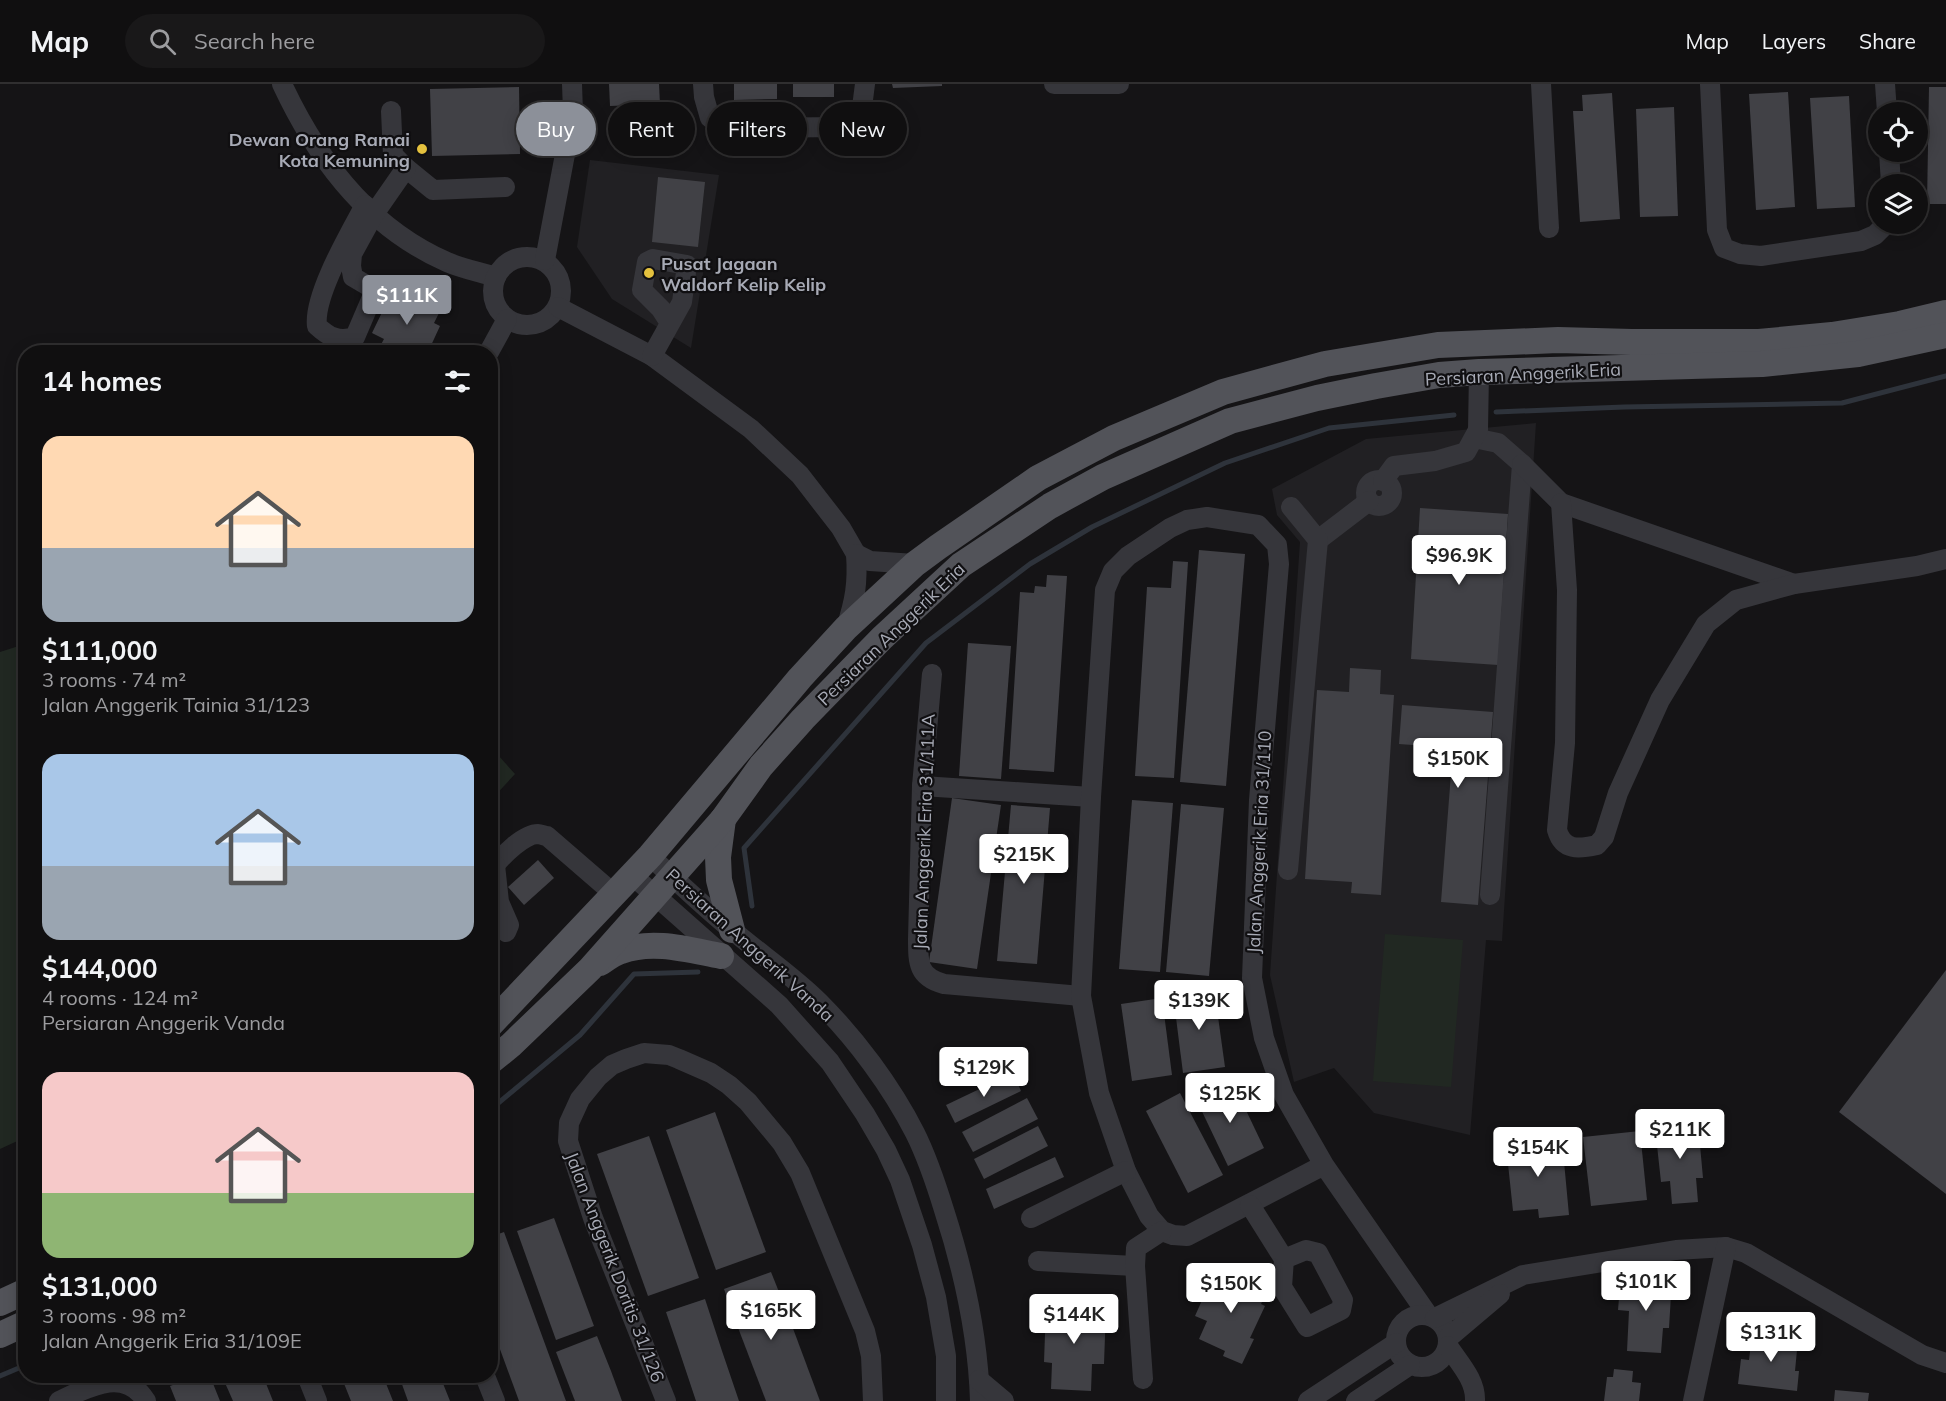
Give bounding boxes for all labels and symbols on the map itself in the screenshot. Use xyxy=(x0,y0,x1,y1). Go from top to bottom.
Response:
place label: Dewan Orang Ramai Kota Kemuning xyxy=(229,128,410,172)
marker: Dewan Orang Ramai Kota Kemuning xyxy=(415,142,429,156)
place label: Pusat Jagaan Waldorf Kelip Kelip xyxy=(661,252,826,296)
marker: Pusat Jagaan Waldorf Kelip Kelip xyxy=(642,266,656,280)
pin: $111K xyxy=(365,275,449,326)
street label: Persiaran Anggerik Eria xyxy=(1424,357,1622,391)
pin: $96.9K xyxy=(1410,535,1508,586)
street label: Persiaran Anggerik Eria xyxy=(812,558,970,710)
street label: Jalan Anggerik Eria 31/111A xyxy=(908,713,940,951)
street label: Jalan Anggerik Eria 31/110 xyxy=(1242,730,1276,954)
pin: $150K xyxy=(1416,738,1500,789)
pin: $215K xyxy=(982,834,1066,885)
street label: Persiaran Anggerik Vanda xyxy=(661,863,839,1027)
pin: $139K xyxy=(1157,980,1241,1031)
pin: $129K xyxy=(942,1047,1026,1098)
pin: $125K xyxy=(1188,1073,1272,1124)
pin: $211K xyxy=(1638,1109,1722,1160)
pin: $154K xyxy=(1496,1127,1580,1178)
street label: Jalan Anggerik Doritis 31/126 xyxy=(560,1149,670,1385)
pin: $101K xyxy=(1604,1261,1688,1312)
pin: $150K xyxy=(1189,1263,1273,1314)
pin: $165K xyxy=(729,1290,813,1341)
pin: $144K xyxy=(1032,1294,1116,1345)
pin: $131K xyxy=(1729,1312,1813,1363)

